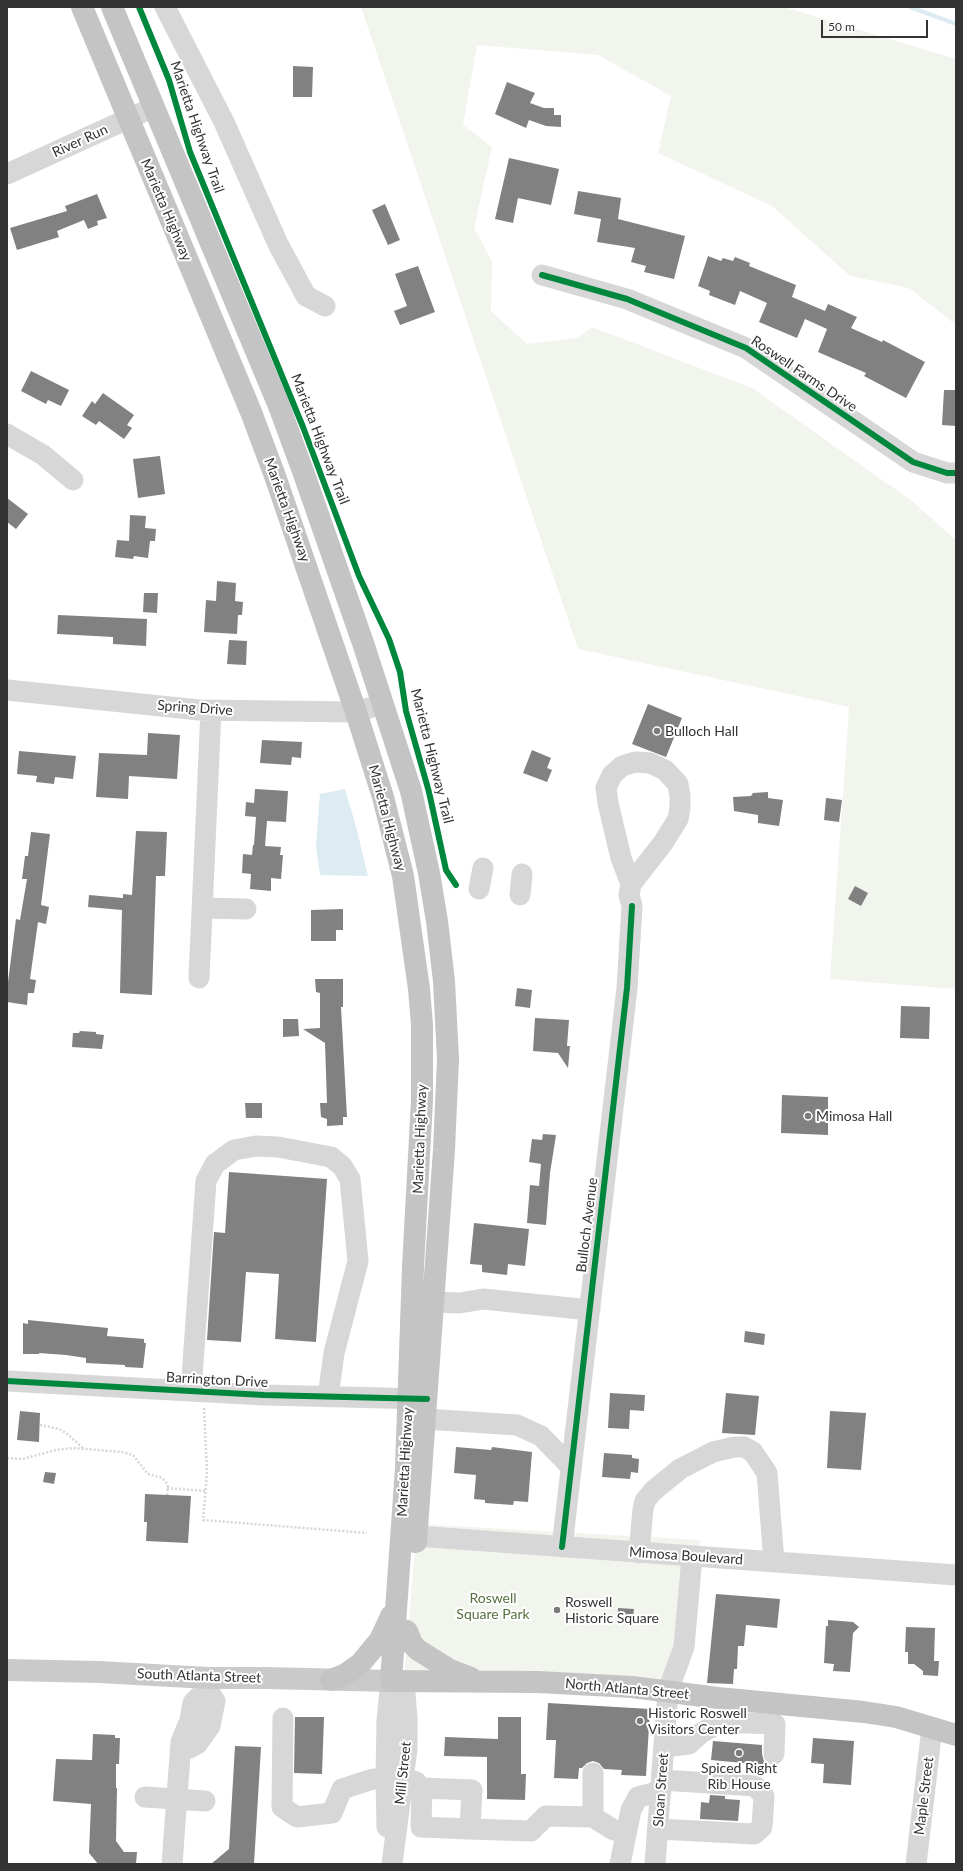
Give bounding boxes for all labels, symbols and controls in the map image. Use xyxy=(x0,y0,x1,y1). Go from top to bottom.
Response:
scale bar xyxy=(823,12,930,38)
text: 50 m xyxy=(828,19,855,34)
street label: Marietta Highway Trail xyxy=(167,59,227,195)
street label: River Run xyxy=(50,121,110,161)
street label: Marietta Highway xyxy=(137,156,195,264)
street label: Roswell Farms Drive xyxy=(748,332,860,416)
street label: Marietta Highway Trail xyxy=(287,371,353,507)
street label: Marietta Highway xyxy=(260,456,314,564)
street label: Marietta Highway Trail xyxy=(407,687,457,825)
street label: Spring Drive xyxy=(157,697,233,719)
place label: Bulloch Hall xyxy=(665,723,738,739)
marker: Bulloch Hall xyxy=(652,726,662,736)
street label: Marietta Highway xyxy=(365,763,409,873)
street label: Marietta Highway xyxy=(410,1084,430,1194)
place label: Mimosa Hall xyxy=(816,1108,892,1124)
marker: Mimosa Hall xyxy=(803,1111,813,1121)
street label: Bulloch Avenue xyxy=(573,1176,601,1274)
street label: Barrington Drive xyxy=(166,1369,268,1391)
street label: Marietta Highway xyxy=(394,1407,416,1517)
street label: Mimosa Boulevard xyxy=(628,1544,744,1568)
park label: Roswell Square Park xyxy=(456,1590,530,1622)
place label: Roswell Historic Square xyxy=(565,1594,659,1626)
marker: Roswell Historic Square xyxy=(552,1605,562,1615)
street label: South Atlanta Street xyxy=(137,1665,261,1687)
street label: North Atlanta Street xyxy=(564,1675,690,1703)
place label: Historic Roswell Visitors Center xyxy=(648,1705,747,1738)
marker: Historic Roswell Visitors Center xyxy=(635,1716,645,1726)
street label: Mill Street xyxy=(391,1741,415,1805)
marker: Spiced Right Rib House xyxy=(734,1748,744,1758)
street label: Sloan Street xyxy=(650,1753,672,1827)
street label: Maple Street xyxy=(911,1756,937,1836)
place label: Spiced Right Rib House xyxy=(701,1760,777,1792)

